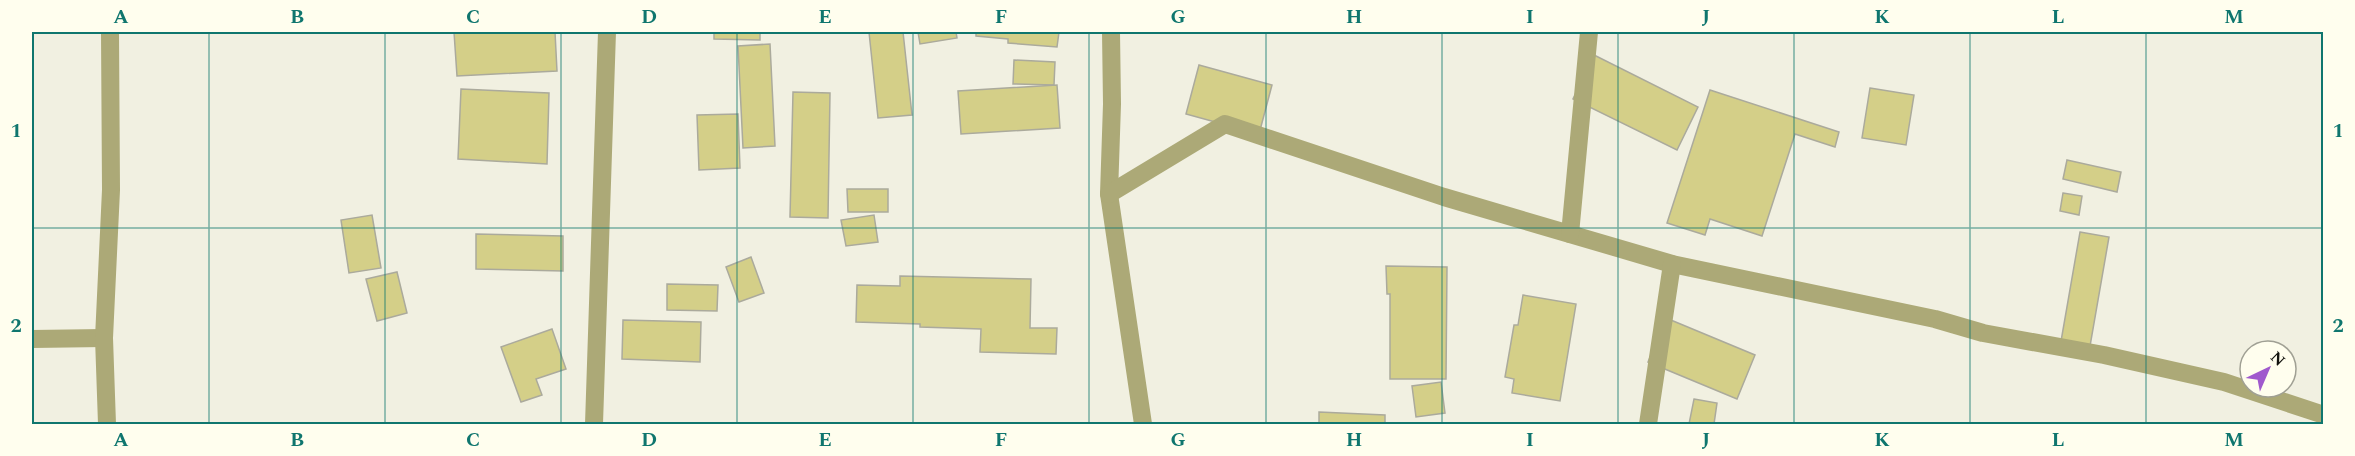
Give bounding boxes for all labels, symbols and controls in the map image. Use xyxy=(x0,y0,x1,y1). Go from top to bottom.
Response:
text: A xyxy=(113,2,129,32)
text: B xyxy=(290,2,304,32)
text: C xyxy=(466,2,480,32)
text: D xyxy=(641,2,657,32)
text: E xyxy=(818,2,832,32)
text: F xyxy=(995,2,1007,32)
text: G xyxy=(1170,2,1186,32)
text: H xyxy=(1346,2,1362,32)
text: I xyxy=(1526,2,1534,32)
text: J xyxy=(1702,2,1710,32)
text: K xyxy=(1874,2,1890,32)
text: L xyxy=(2052,2,2064,32)
text: M xyxy=(2224,2,2244,32)
text: 1 xyxy=(10,116,22,146)
text: 1 xyxy=(2332,116,2344,146)
text: 2 xyxy=(10,311,22,341)
text: 2 xyxy=(2332,311,2344,341)
north arrow xyxy=(2238,339,2298,399)
text: N xyxy=(2265,346,2291,372)
text: A xyxy=(113,425,129,455)
text: B xyxy=(290,425,304,455)
text: C xyxy=(466,425,480,455)
text: D xyxy=(641,425,657,455)
text: E xyxy=(818,425,832,455)
text: F xyxy=(995,425,1007,455)
text: G xyxy=(1170,425,1186,455)
text: H xyxy=(1346,425,1362,455)
text: I xyxy=(1526,425,1534,455)
text: J xyxy=(1702,425,1710,455)
text: K xyxy=(1874,425,1890,455)
text: L xyxy=(2052,425,2064,455)
text: M xyxy=(2224,425,2244,455)

